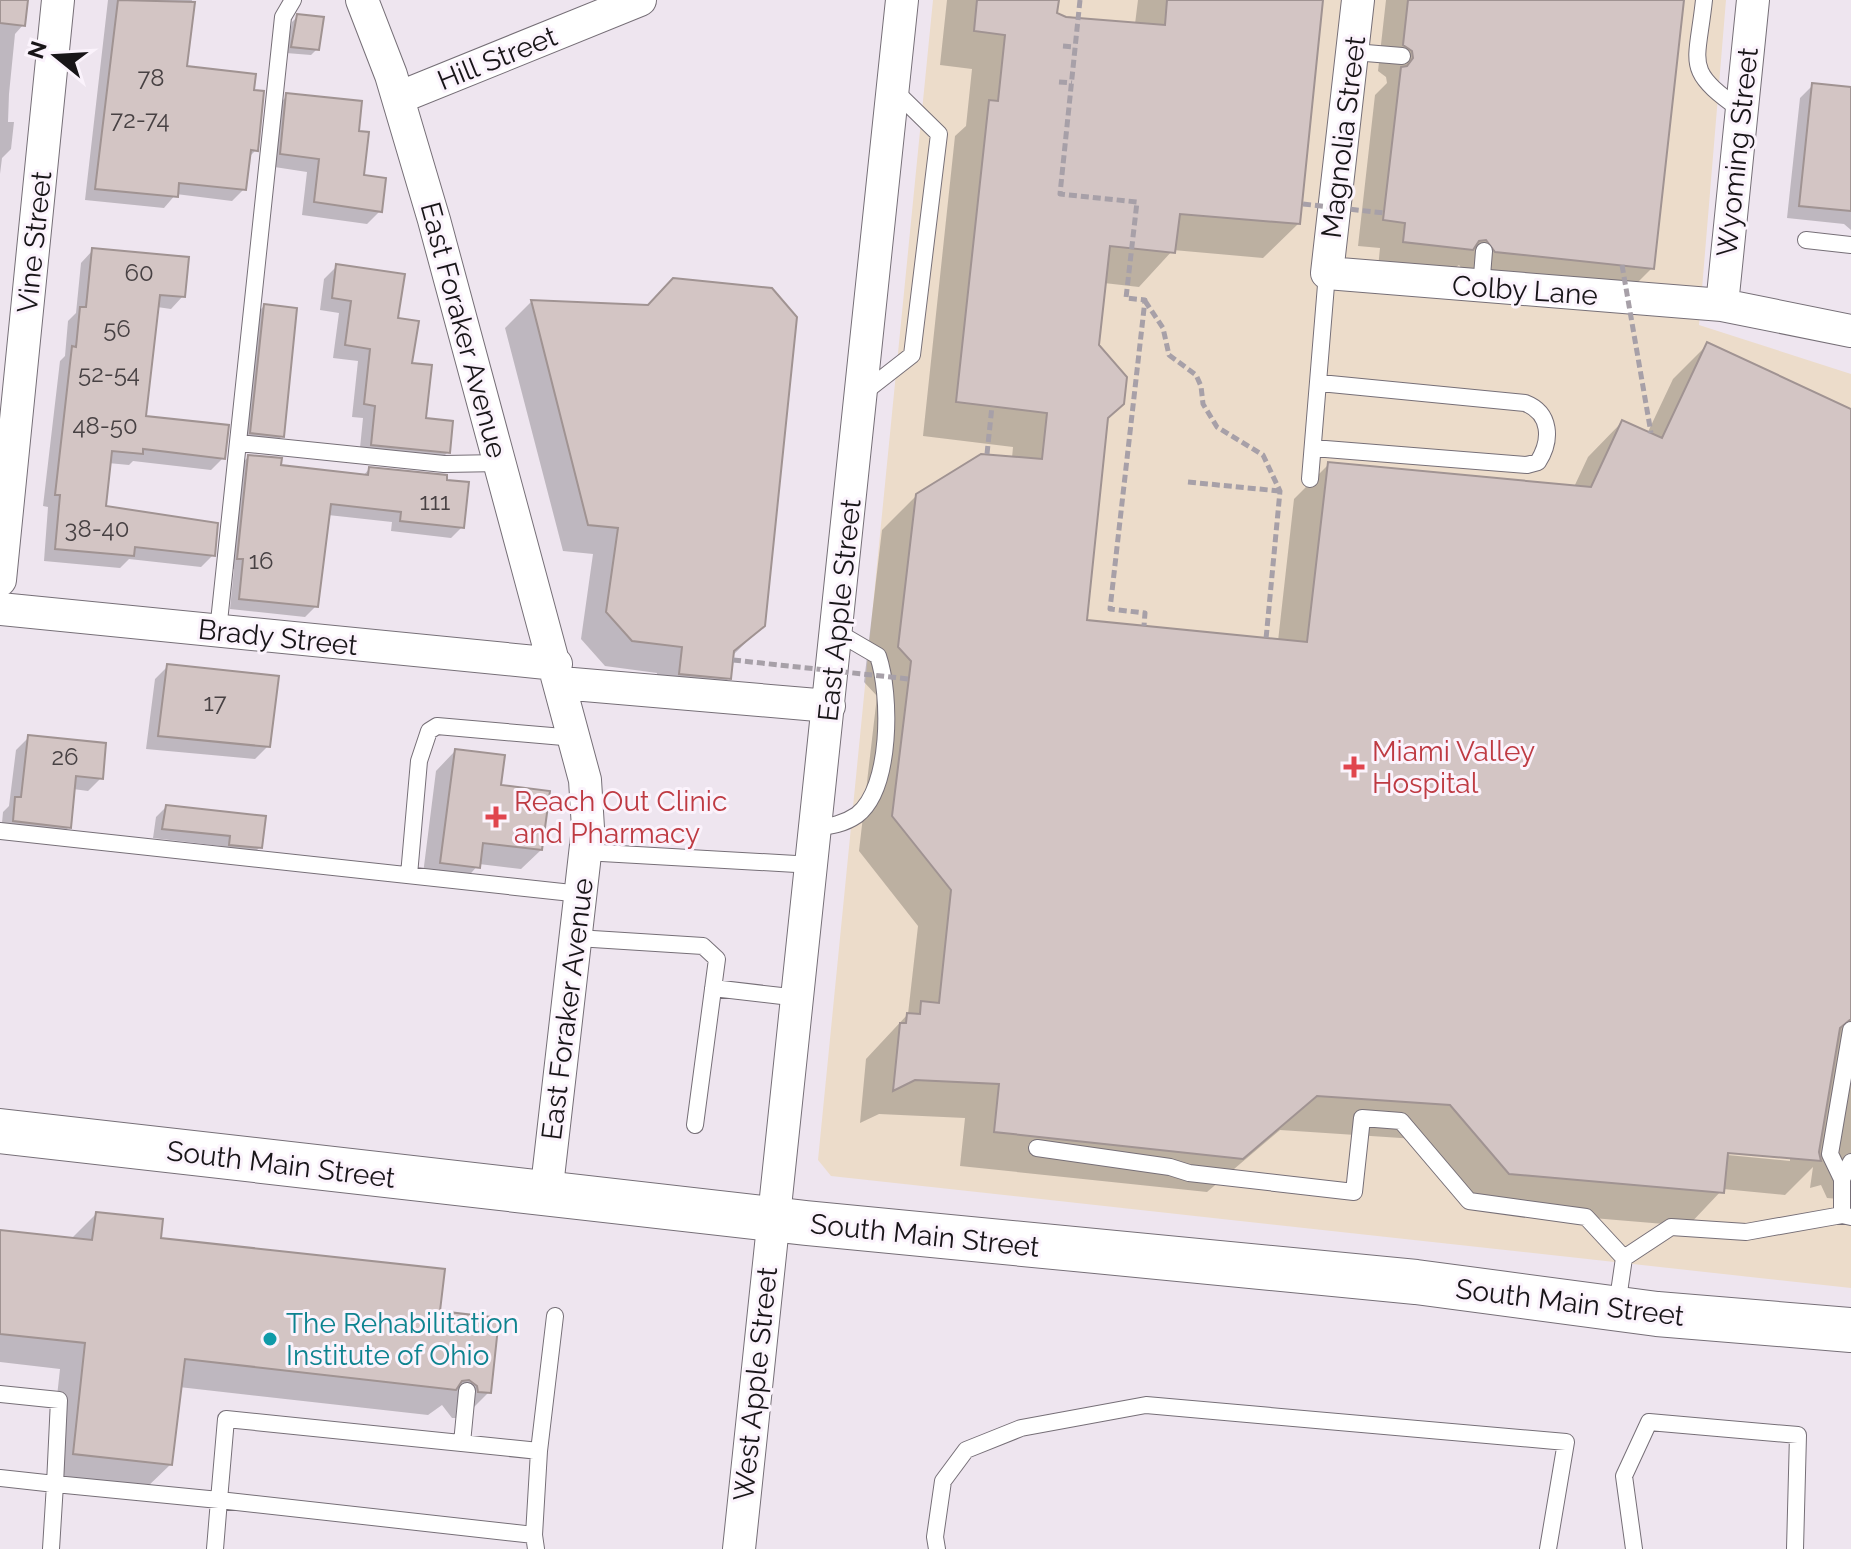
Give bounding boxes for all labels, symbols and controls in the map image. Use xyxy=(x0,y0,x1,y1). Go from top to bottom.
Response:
north arrow xyxy=(16,16,96,96)
street label: Hill Street xyxy=(433,19,562,97)
street label: Magnolia Street xyxy=(1315,33,1372,240)
text: N xyxy=(22,38,52,62)
street label: Wyoming Street xyxy=(1710,45,1765,258)
house number: 78 xyxy=(137,63,165,92)
house number: 72-74 xyxy=(110,105,170,134)
street label: Vine Street xyxy=(11,169,58,315)
street label: East Foraker Avenue xyxy=(413,198,514,462)
house number: 60 xyxy=(124,258,154,287)
street label: Colby Lane xyxy=(1451,269,1599,312)
house number: 56 xyxy=(103,314,131,343)
house number: 52-54 xyxy=(78,359,140,388)
house number: 48-50 xyxy=(72,411,138,440)
house number: 111 xyxy=(420,487,450,516)
street label: East Apple Street xyxy=(811,496,868,723)
house number: 38-40 xyxy=(65,514,129,543)
house number: 16 xyxy=(249,546,273,575)
street label: Brady Street xyxy=(197,613,360,662)
house number: 17 xyxy=(204,688,227,717)
place label: Miami Valley Hospital xyxy=(1372,735,1535,800)
house number: 26 xyxy=(52,742,78,771)
marker: Miami Valley Hospital xyxy=(1343,756,1365,778)
place label: Reach Out Clinic and Pharmacy xyxy=(514,785,727,850)
marker: Reach Out Clinic and Pharmacy xyxy=(485,806,507,828)
street label: East Foraker Avenue xyxy=(535,876,600,1142)
street label: South Main Street xyxy=(165,1134,398,1195)
street label: South Main Street xyxy=(809,1207,1042,1264)
street label: West Apple Street xyxy=(727,1265,784,1503)
street label: South Main Street xyxy=(1454,1272,1687,1333)
place label: The Rehabilitation Institute of Ohio xyxy=(286,1307,519,1372)
marker: The Rehabilitation Institute of Ohio xyxy=(261,1330,279,1348)

